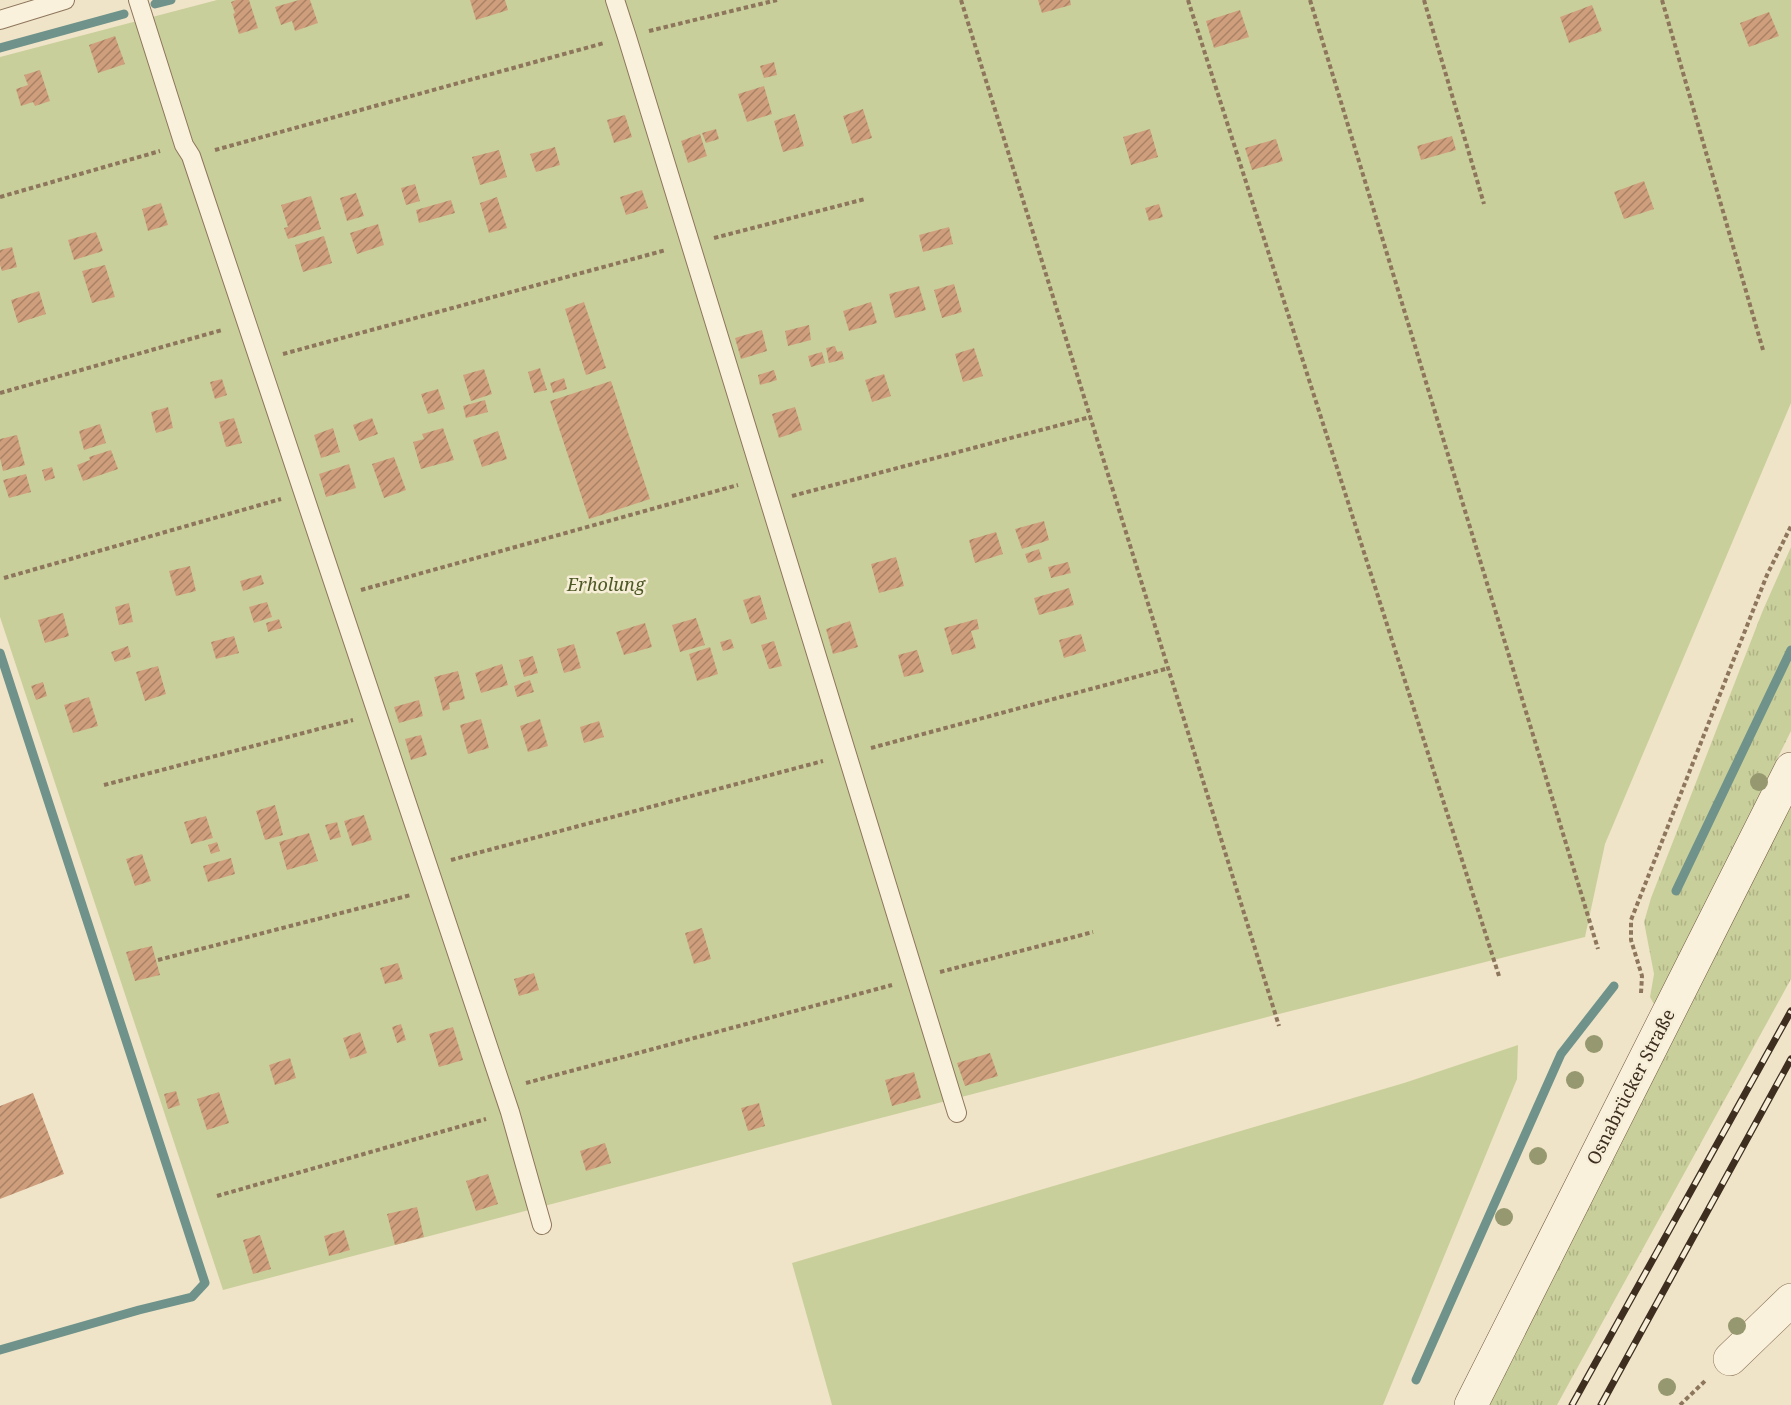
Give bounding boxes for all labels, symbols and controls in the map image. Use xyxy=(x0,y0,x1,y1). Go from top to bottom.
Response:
park label: Erholung xyxy=(566,572,646,596)
street label: Osnabrücker Straße xyxy=(1580,1005,1680,1168)

